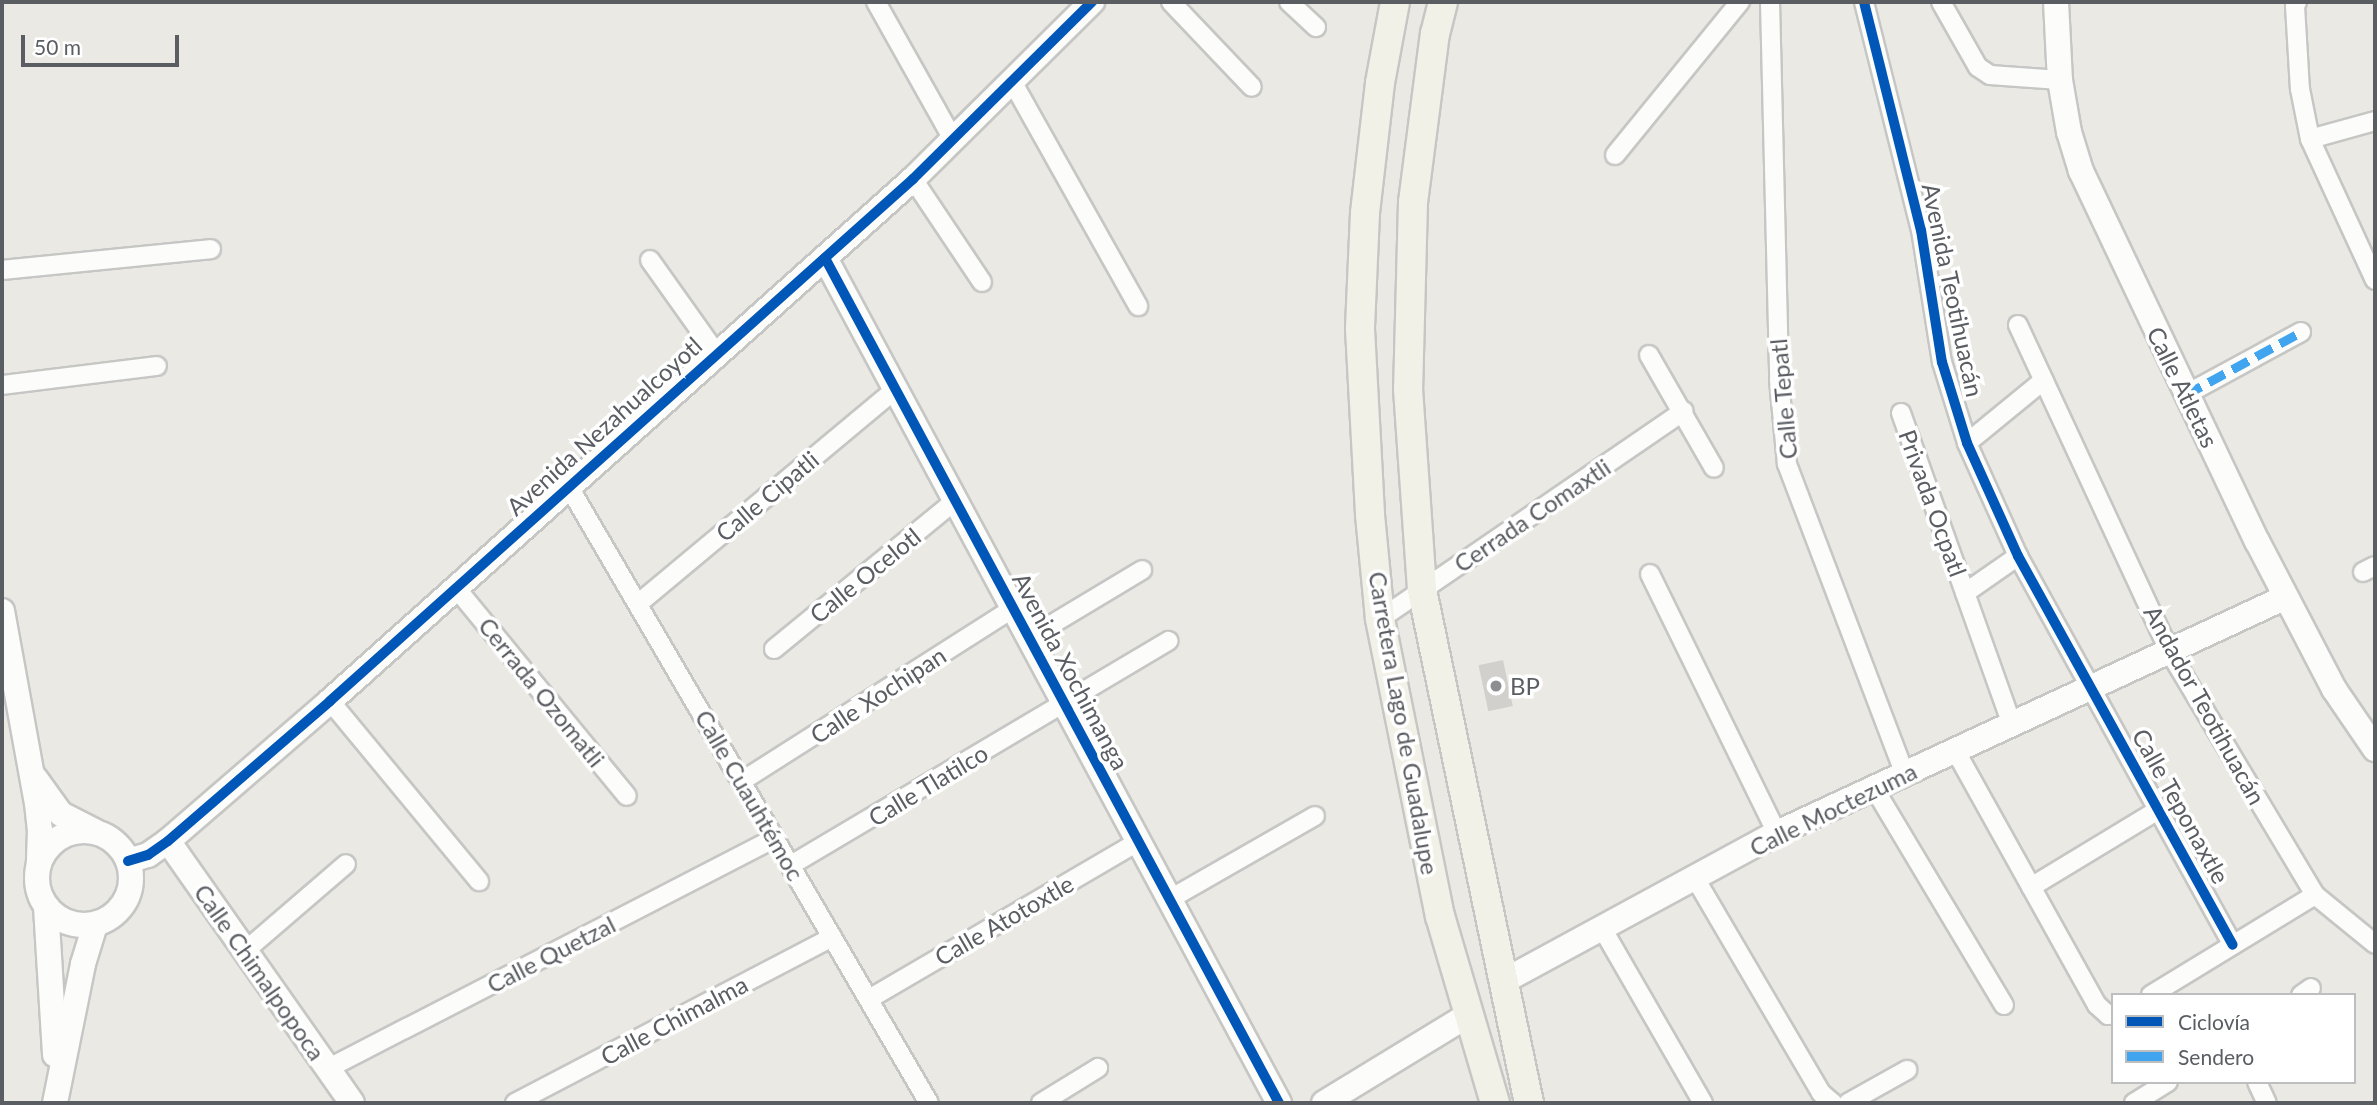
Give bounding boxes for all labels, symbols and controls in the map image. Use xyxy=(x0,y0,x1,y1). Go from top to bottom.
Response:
scale bar xyxy=(24,21,182,65)
text: 50 m xyxy=(34,34,81,59)
street label: Avenida Teotihuacán xyxy=(1916,180,1990,400)
street label: Calle Atletas xyxy=(2141,322,2225,452)
street label: Avenida Nezahualcoyotl xyxy=(501,331,707,521)
street label: Calle Tepatl xyxy=(1763,337,1803,461)
street label: Privada Ocpatl xyxy=(1893,426,1973,580)
street label: Calle Cipatli xyxy=(710,445,824,547)
street label: Cerrada Comaxtli xyxy=(1448,452,1616,578)
street label: Calle Ocelotl xyxy=(804,522,926,628)
street label: Avenida Xochimanga xyxy=(1007,568,1135,774)
street label: Carretera Lago de Guadalupe xyxy=(1363,569,1445,877)
street label: Andador Teotihuacán xyxy=(2138,600,2272,810)
street label: Cerrada Ozomatli xyxy=(473,611,611,773)
street label: Calle Xochipan xyxy=(805,641,951,749)
place label: BP xyxy=(1510,672,1540,700)
marker: BP xyxy=(1488,678,1504,694)
street label: Calle Cuauhtémoc xyxy=(690,705,810,885)
street label: Calle Teponaxtle xyxy=(2126,723,2236,889)
street label: Calle Tlatilco xyxy=(863,738,993,832)
street label: Calle Moctezuma xyxy=(1745,756,1921,862)
street label: Calle Atotoxtle xyxy=(929,869,1079,971)
street label: Calle Chimalpopoca xyxy=(189,878,331,1066)
street label: Calle Quetzal xyxy=(482,909,620,999)
street label: Calle Chimalma xyxy=(596,969,752,1071)
legend xyxy=(2111,993,2356,1084)
text: Ciclovía xyxy=(2178,1009,2250,1034)
text: Sendero xyxy=(2178,1044,2254,1069)

